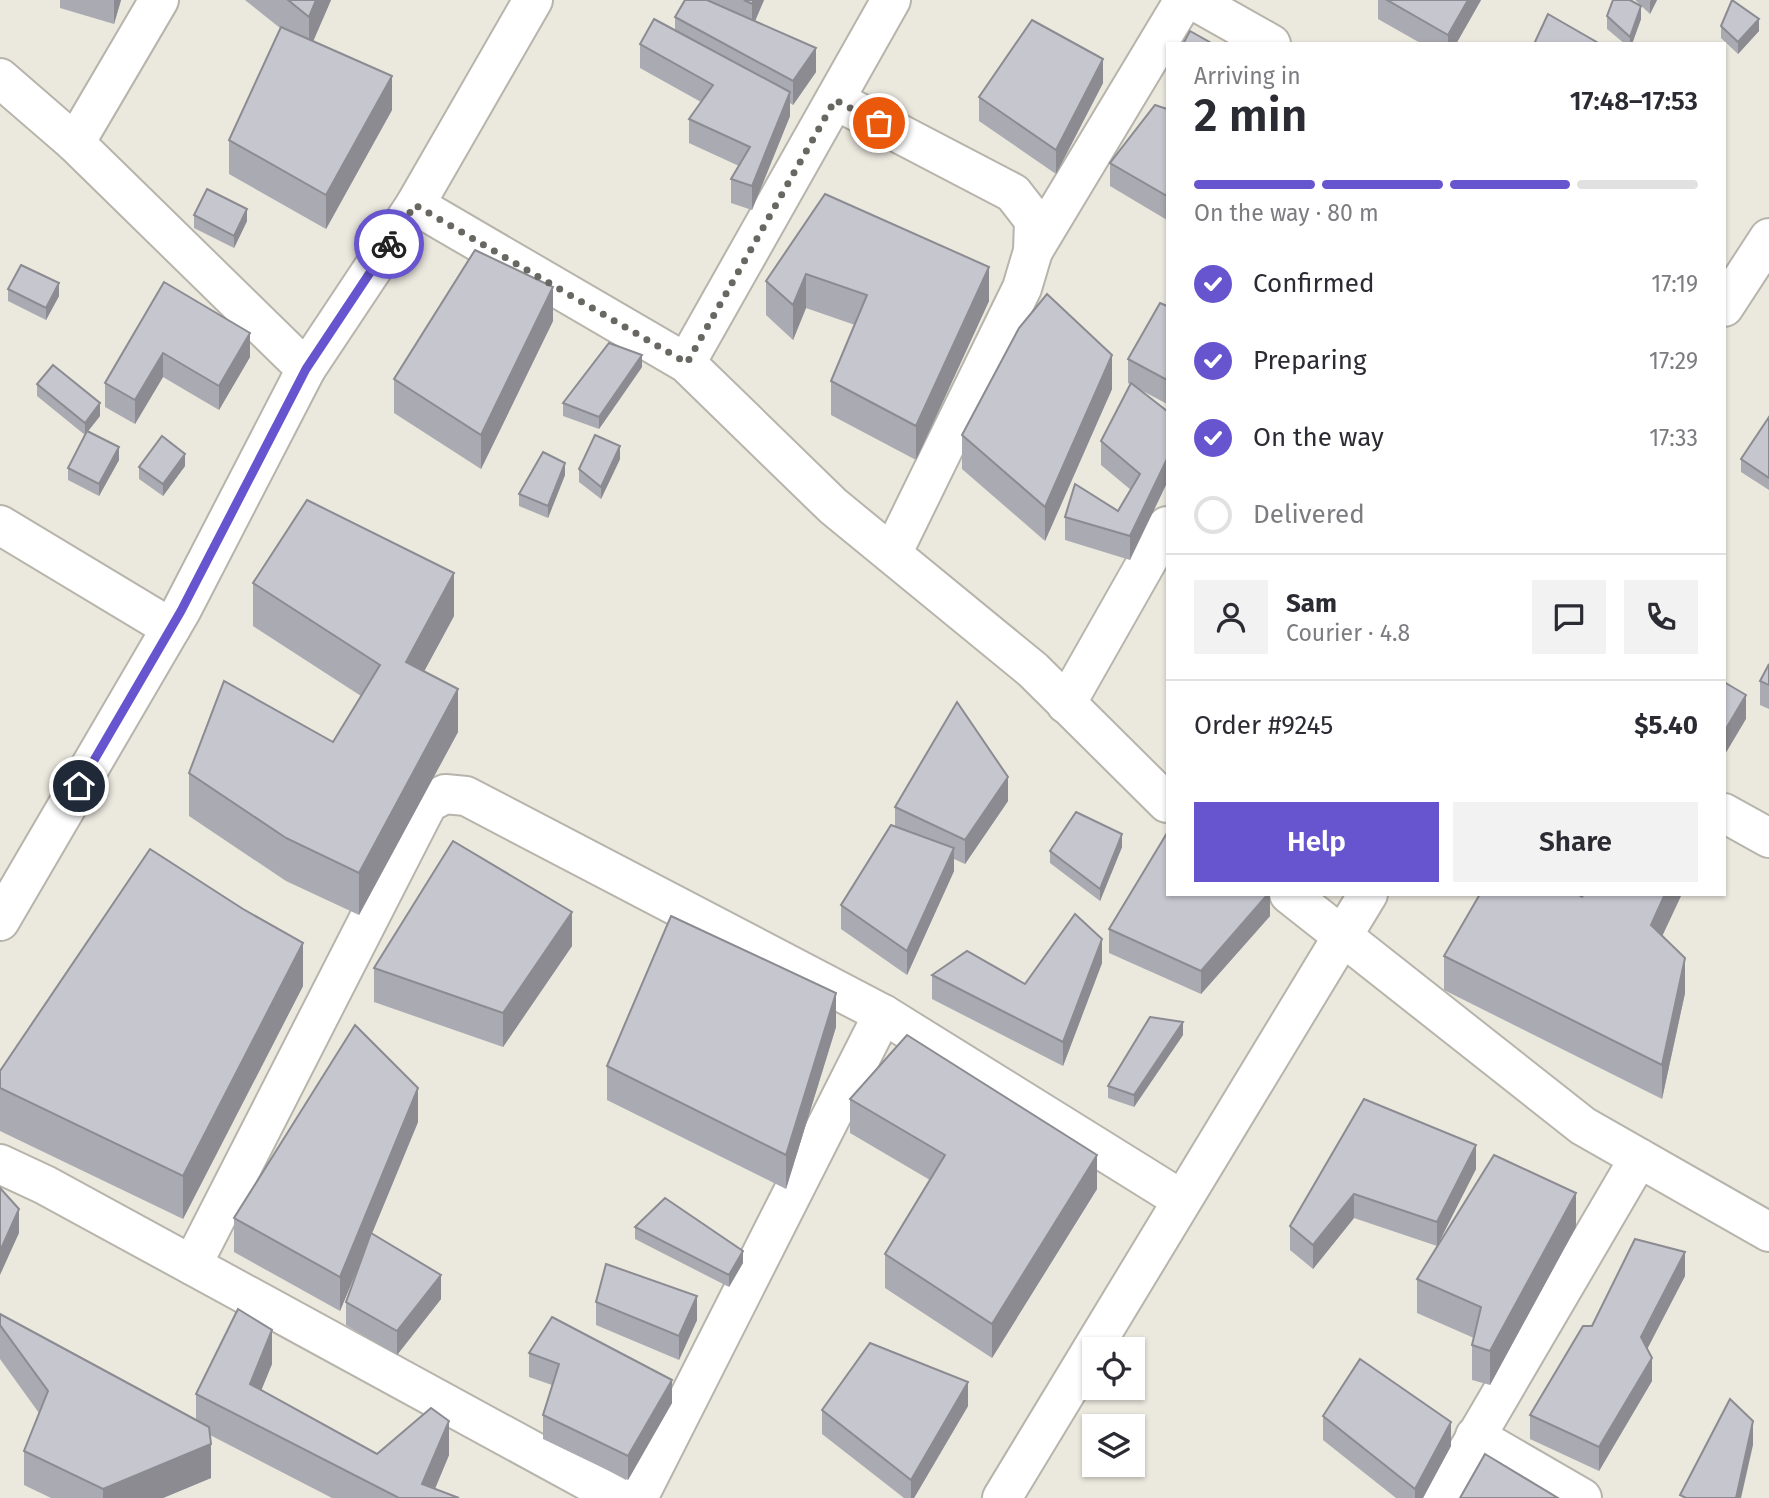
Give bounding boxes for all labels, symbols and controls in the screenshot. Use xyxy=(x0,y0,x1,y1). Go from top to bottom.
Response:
text: Arriving in xyxy=(1194,62,1301,90)
text: 17:48–17:53 xyxy=(1570,86,1698,117)
text: 2 min xyxy=(1194,88,1307,143)
pin xyxy=(849,93,909,153)
icon: bag xyxy=(860,104,898,142)
text: On the way · 80 m xyxy=(1194,199,1379,227)
courier xyxy=(354,209,424,279)
icon: bike xyxy=(370,225,408,263)
icon: check xyxy=(1194,265,1232,303)
text: Confirmed xyxy=(1253,268,1374,299)
text: 17:19 xyxy=(1651,270,1698,298)
icon: check xyxy=(1194,342,1232,380)
text: Preparing xyxy=(1253,345,1366,376)
text: 17:29 xyxy=(1649,347,1698,375)
icon: check xyxy=(1194,419,1232,457)
text: On the way xyxy=(1253,422,1384,453)
text: 17:33 xyxy=(1649,424,1698,452)
text: Delivered xyxy=(1253,499,1365,530)
button: person xyxy=(1194,580,1268,654)
button: chat xyxy=(1532,580,1606,654)
button: phone xyxy=(1624,580,1698,654)
text: Sam xyxy=(1286,588,1337,619)
text: Courier · 4.8 xyxy=(1286,619,1410,647)
text: Order #9245 xyxy=(1194,710,1333,741)
text: $5.40 xyxy=(1634,710,1698,741)
pin xyxy=(49,756,109,816)
icon: home xyxy=(60,767,98,805)
button: Help xyxy=(1194,802,1439,882)
button: Share xyxy=(1453,802,1698,882)
map controls xyxy=(1082,1337,1145,1477)
button: locate xyxy=(1082,1337,1145,1400)
button: layers xyxy=(1082,1414,1145,1477)

